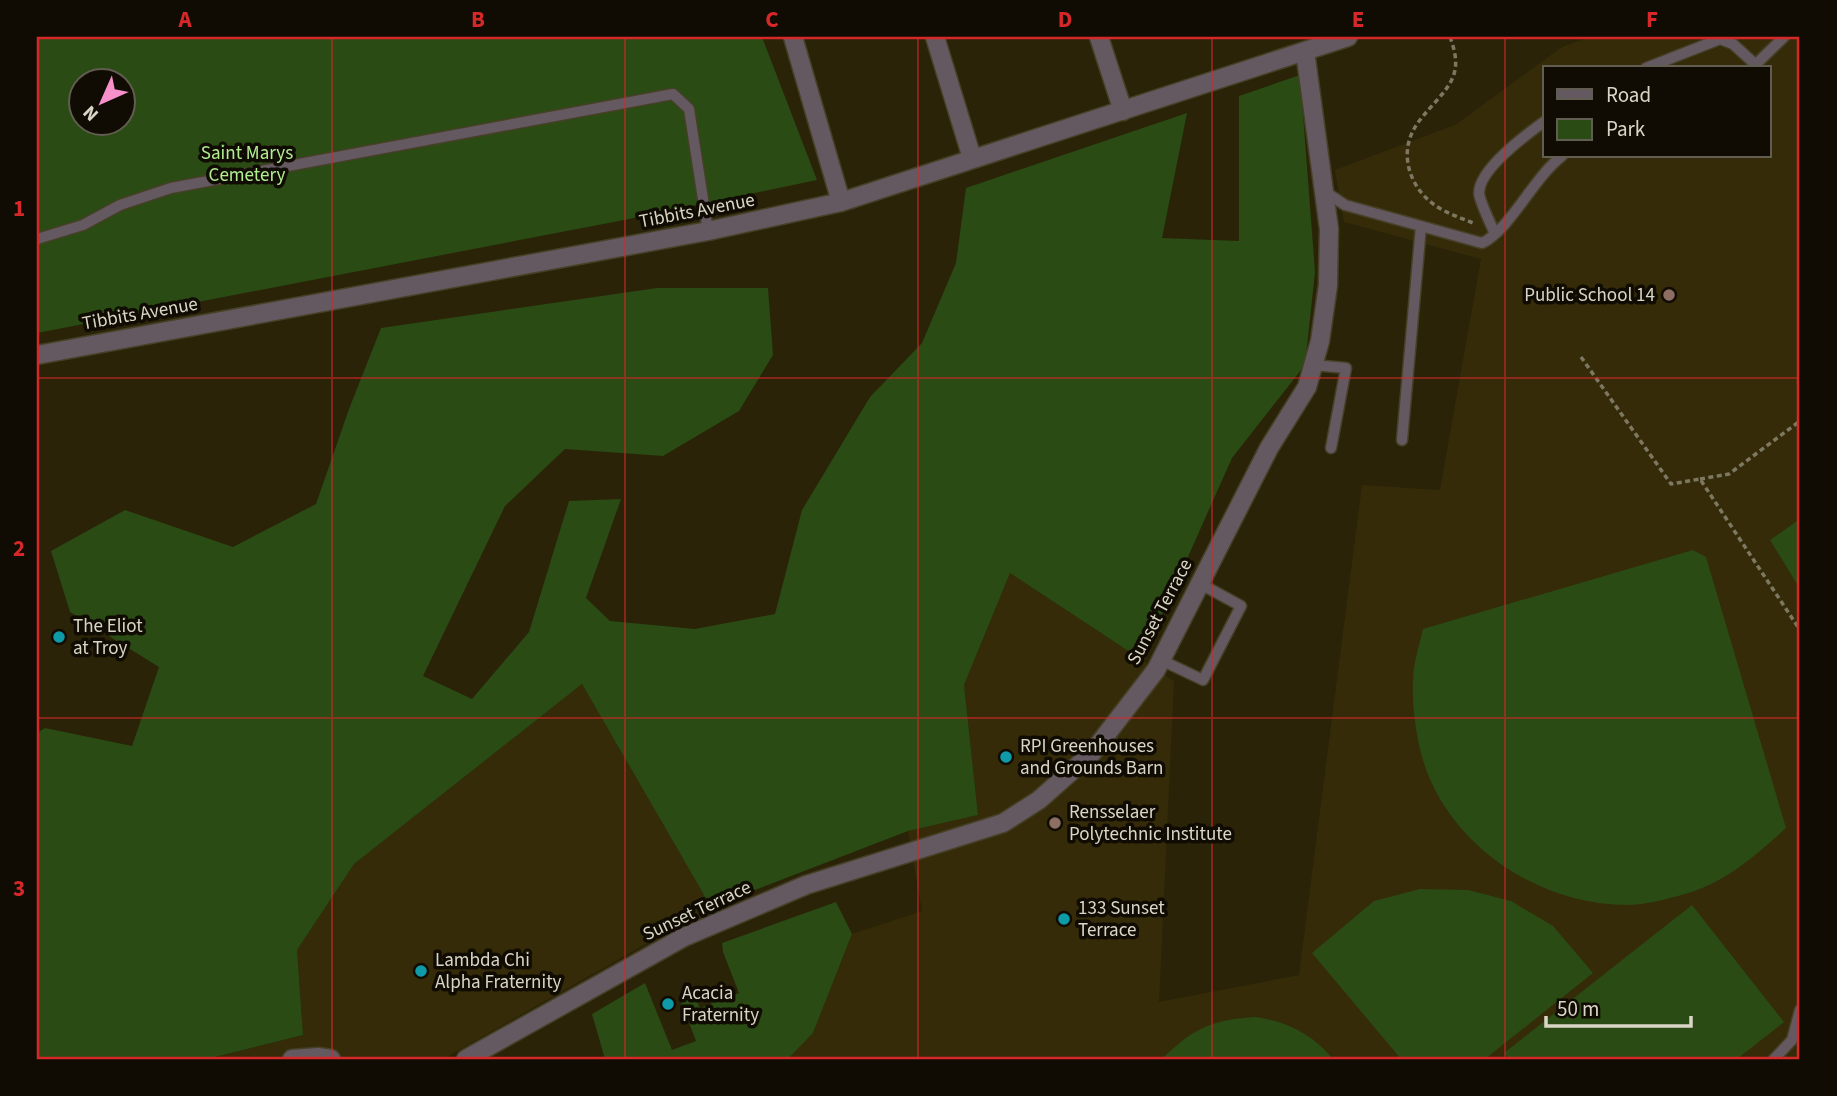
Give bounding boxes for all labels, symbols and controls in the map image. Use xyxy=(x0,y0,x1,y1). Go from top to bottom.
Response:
text: A xyxy=(177,3,192,36)
text: B xyxy=(471,3,485,36)
text: C xyxy=(765,3,779,36)
text: D xyxy=(1058,3,1072,36)
text: E xyxy=(1352,3,1364,36)
text: F xyxy=(1646,3,1658,36)
north arrow xyxy=(66,66,136,136)
legend xyxy=(1543,66,1770,158)
text: Road xyxy=(1606,80,1651,110)
text: N xyxy=(77,99,105,127)
text: Park xyxy=(1606,114,1646,144)
park label: Saint Marys Cemetery xyxy=(201,140,293,189)
street label: Tibbits Avenue xyxy=(637,187,757,235)
text: 1 xyxy=(13,192,25,225)
place label: Public School 14 xyxy=(1524,282,1655,309)
marker: Public School 14 xyxy=(1661,287,1677,303)
street label: Tibbits Avenue xyxy=(80,291,200,337)
text: 2 xyxy=(13,532,25,565)
street label: Sunset Terrace xyxy=(1121,554,1199,670)
place label: The Eliot at Troy xyxy=(73,613,143,662)
marker: The Eliot at Troy xyxy=(51,629,67,645)
place label: RPI Greenhouses and Grounds Barn xyxy=(1020,733,1164,782)
marker: RPI Greenhouses and Grounds Barn xyxy=(998,749,1014,765)
place label: Rensselaer Polytechnic Institute xyxy=(1069,799,1232,848)
marker: Rensselaer Polytechnic Institute xyxy=(1047,815,1063,831)
text: 3 xyxy=(13,872,25,905)
street label: Sunset Terrace xyxy=(638,874,756,948)
place label: 133 Sunset Terrace xyxy=(1078,895,1165,944)
marker: 133 Sunset Terrace xyxy=(1056,911,1072,927)
place label: Lambda Chi Alpha Fraternity xyxy=(435,947,562,996)
marker: Lambda Chi Alpha Fraternity xyxy=(413,963,429,979)
place label: Acacia Fraternity xyxy=(682,980,759,1029)
scale bar xyxy=(1546,984,1692,1028)
text: 50 m xyxy=(1557,994,1599,1024)
marker: Acacia Fraternity xyxy=(660,996,676,1012)

